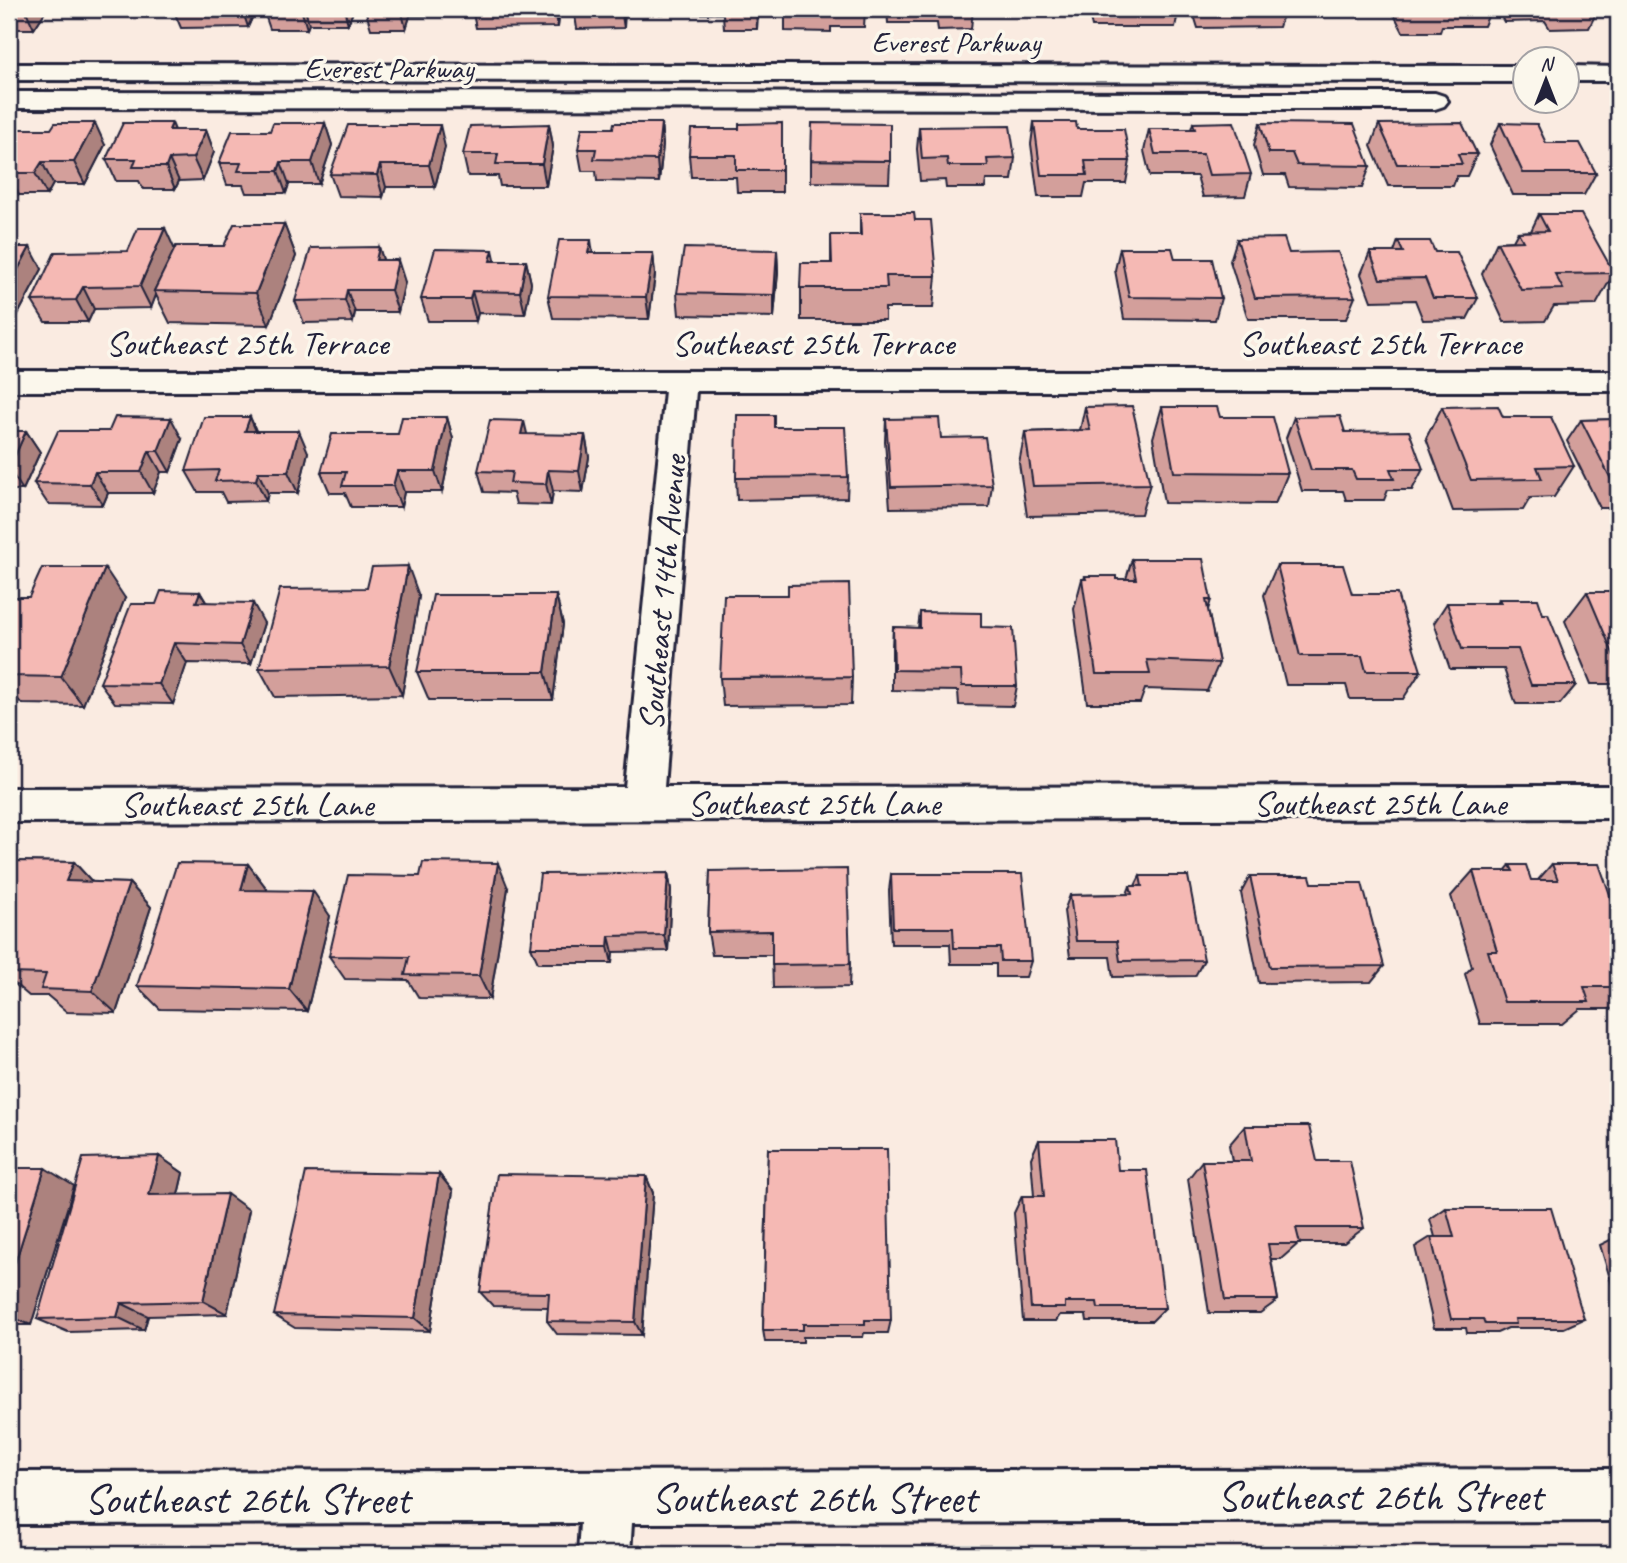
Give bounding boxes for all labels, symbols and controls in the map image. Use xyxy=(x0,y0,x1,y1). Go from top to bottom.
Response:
street label: Everest Parkway xyxy=(872,23,1042,61)
north arrow xyxy=(1512,46,1582,116)
street label: Everest Parkway xyxy=(305,49,475,87)
text: N xyxy=(1540,52,1555,76)
street label: Southeast 25th Terrace xyxy=(106,321,391,366)
street label: Southeast 25th Terrace xyxy=(672,321,957,366)
street label: Southeast 25th Terrace xyxy=(1239,321,1524,366)
street label: Southeast 14th Avenue xyxy=(628,451,697,733)
street label: Southeast 25th Lane xyxy=(688,781,943,826)
street label: Southeast 25th Lane xyxy=(1254,781,1509,826)
street label: Southeast 25th Lane xyxy=(121,782,376,827)
street label: Southeast 26th Street xyxy=(1217,1470,1547,1523)
street label: Southeast 26th Street xyxy=(651,1472,981,1525)
street label: Southeast 26th Street xyxy=(84,1473,414,1526)

